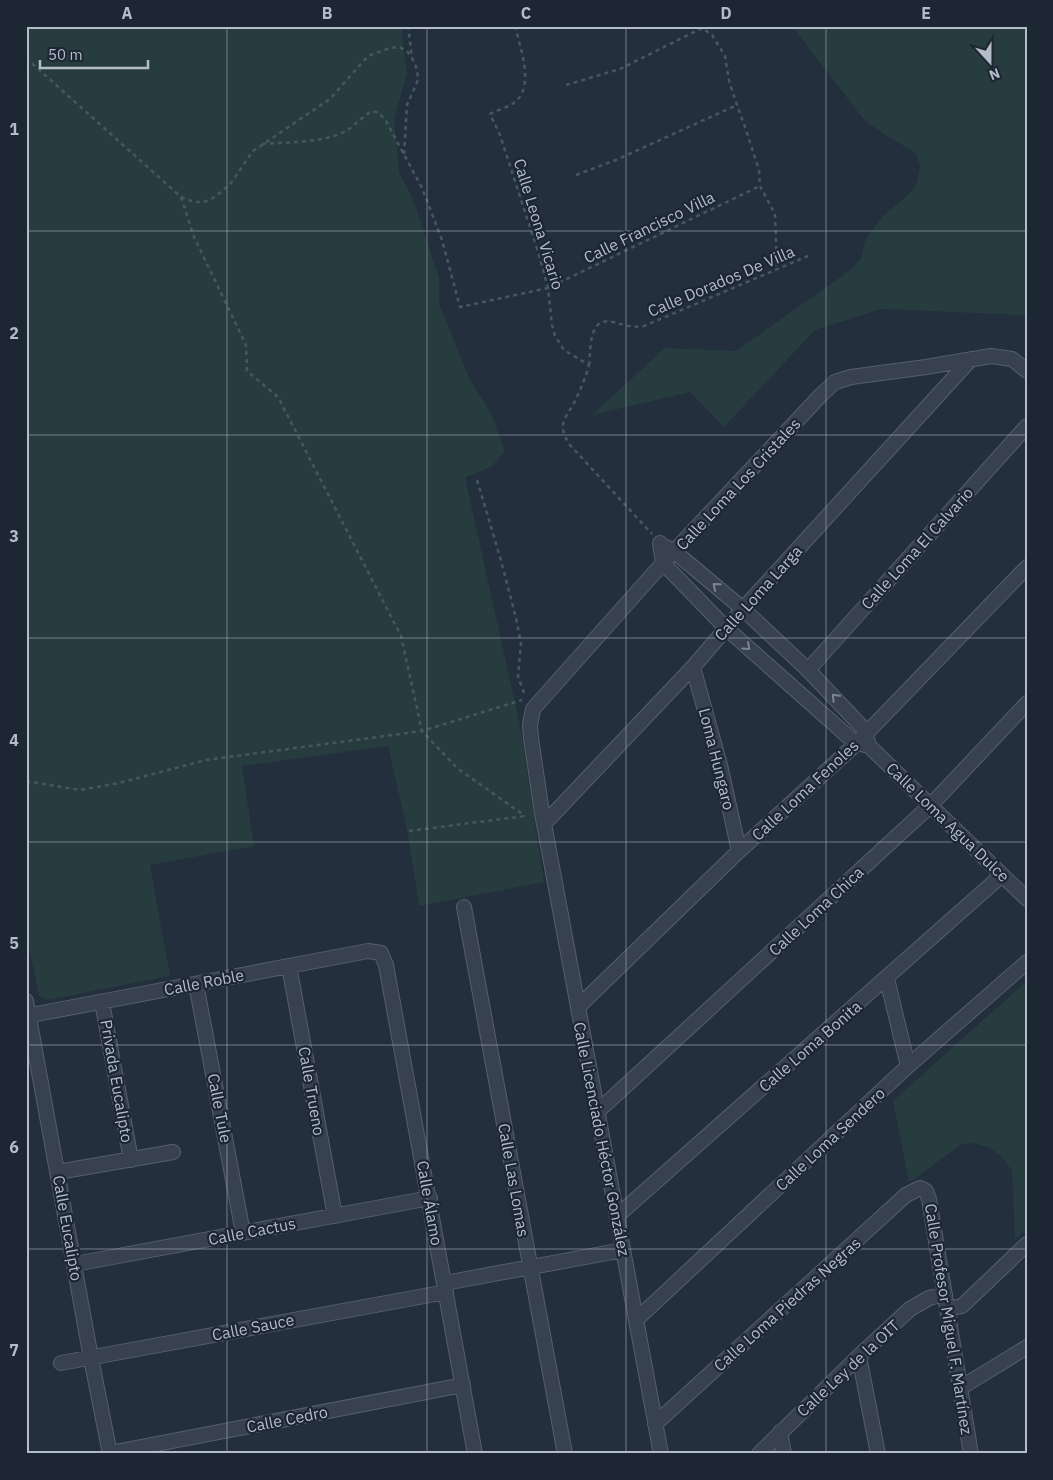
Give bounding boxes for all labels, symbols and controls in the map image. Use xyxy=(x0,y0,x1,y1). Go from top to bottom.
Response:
text: A xyxy=(122,3,133,23)
text: B xyxy=(322,3,333,23)
text: C xyxy=(521,3,531,23)
text: D xyxy=(720,3,732,23)
text: E xyxy=(921,3,931,23)
scale bar xyxy=(40,38,148,70)
north arrow xyxy=(966,38,1016,88)
text: 50 m xyxy=(48,45,83,64)
text: N xyxy=(987,64,1003,84)
text: 1 xyxy=(9,119,19,139)
street label: Calle Leona Vicario xyxy=(510,156,568,292)
street label: Calle Francisco Villa xyxy=(580,186,718,267)
street label: Calle Dorados De Villa xyxy=(644,241,798,321)
text: 2 xyxy=(9,323,19,343)
street label: Calle Loma Los Cristales xyxy=(671,414,805,554)
street label: Calle Loma El Calvario xyxy=(857,483,977,613)
text: 3 xyxy=(9,526,19,546)
street label: Calle Loma Larga xyxy=(710,541,806,645)
one-way arrow xyxy=(712,583,721,592)
one-way arrow xyxy=(741,641,750,650)
one-way arrow xyxy=(832,694,841,703)
street label: Loma Hungaro xyxy=(695,706,739,812)
text: 4 xyxy=(9,730,19,750)
street label: Calle Loma Fenoles xyxy=(747,735,863,845)
street label: Calle Loma Agua Dulce xyxy=(882,758,1014,886)
street label: Calle Loma Chica xyxy=(764,862,868,960)
text: 5 xyxy=(9,933,19,953)
street label: Calle Roble xyxy=(162,964,246,1000)
street label: Calle Loma Bonita xyxy=(755,996,866,1096)
street label: Privada Eucalipto xyxy=(96,1018,138,1144)
street label: Calle Licenciado Héctor González xyxy=(569,1020,635,1258)
street label: Calle Trueno xyxy=(294,1045,330,1137)
street label: Calle Tule xyxy=(203,1072,237,1145)
street label: Calle Loma Sendero xyxy=(771,1083,889,1195)
street label: Calle Las Lomas xyxy=(494,1122,534,1238)
text: 6 xyxy=(9,1137,19,1157)
street label: Calle Álamo xyxy=(413,1159,448,1247)
street label: Calle Eucalipto xyxy=(49,1174,87,1282)
street label: Calle Profesor Miguel F. Martínez xyxy=(921,1202,977,1436)
street label: Calle Cactus xyxy=(207,1213,297,1249)
street label: Calle Loma Piedras Negras xyxy=(709,1233,865,1375)
street label: Calle Sauce xyxy=(210,1309,296,1345)
street label: Calle Ley de la OIT xyxy=(792,1315,904,1421)
text: 7 xyxy=(9,1340,19,1360)
street label: Calle Cedro xyxy=(245,1401,329,1437)

